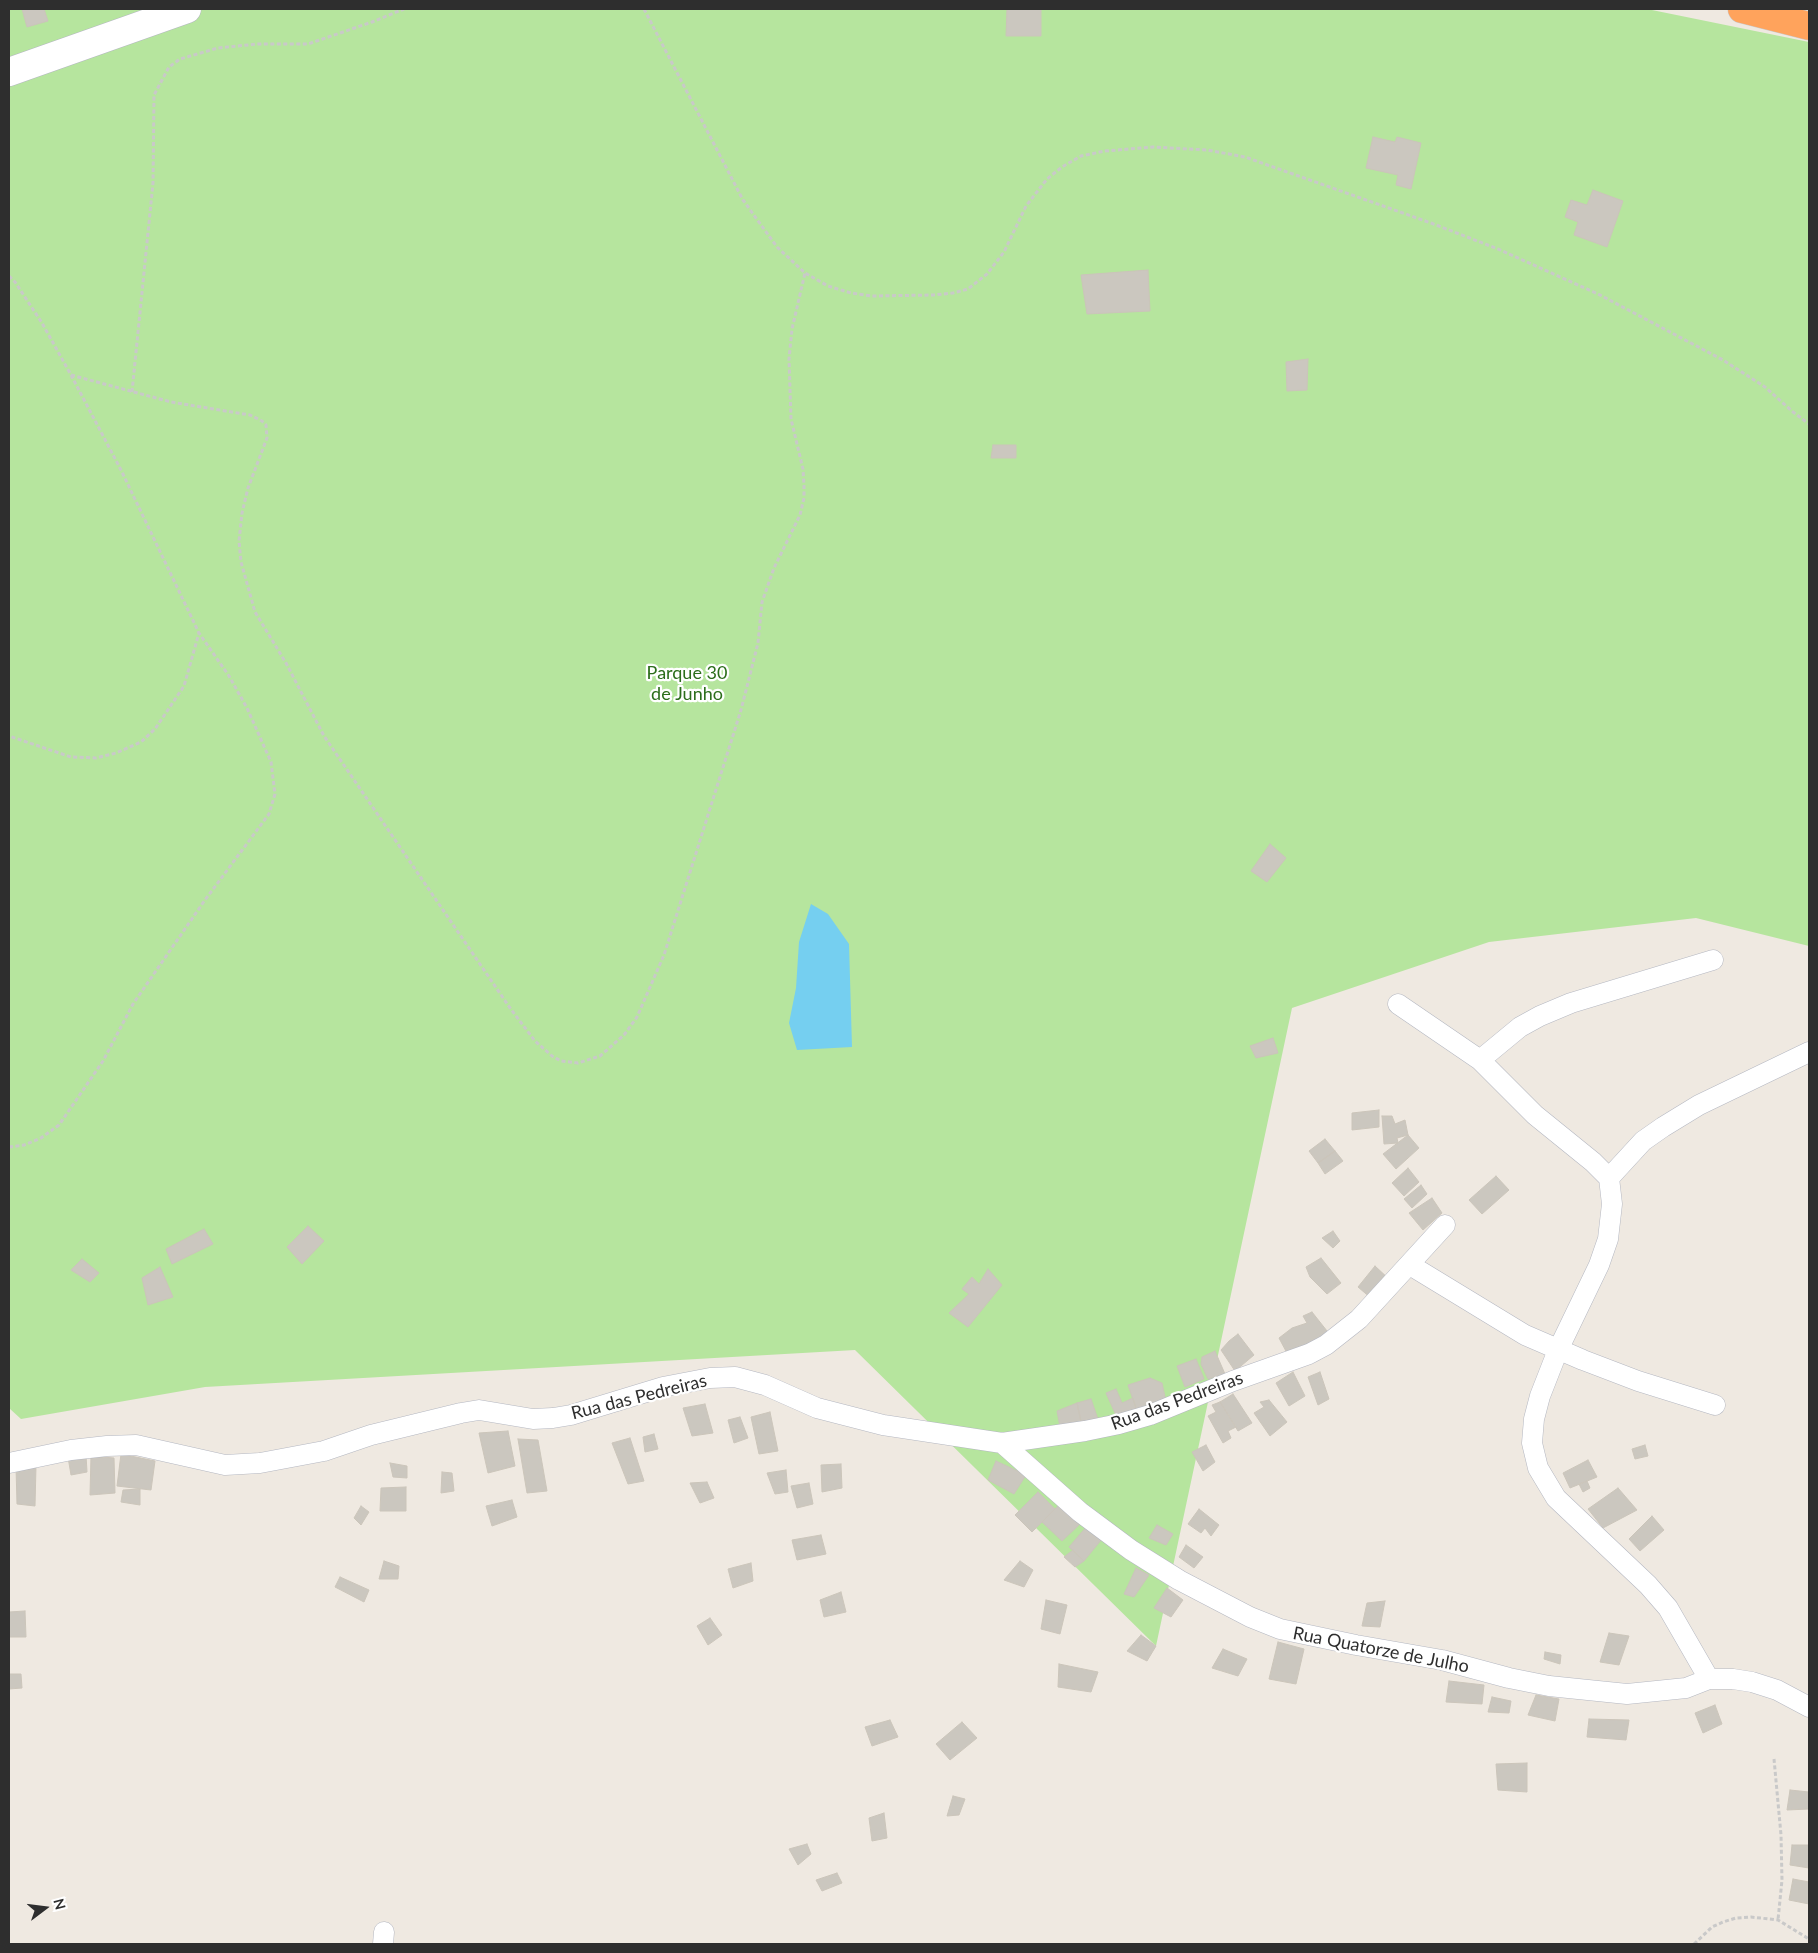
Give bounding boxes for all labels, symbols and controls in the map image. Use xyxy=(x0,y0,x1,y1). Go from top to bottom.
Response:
park label: Parque 30 de Junho xyxy=(647,662,727,704)
street label: Rua das Pedreiras xyxy=(1108,1367,1246,1435)
street label: Rua das Pedreiras xyxy=(569,1370,709,1424)
street label: Rua Quatorze de Julho xyxy=(1291,1622,1471,1678)
north arrow xyxy=(20,1883,70,1933)
text: N xyxy=(50,1897,70,1911)

